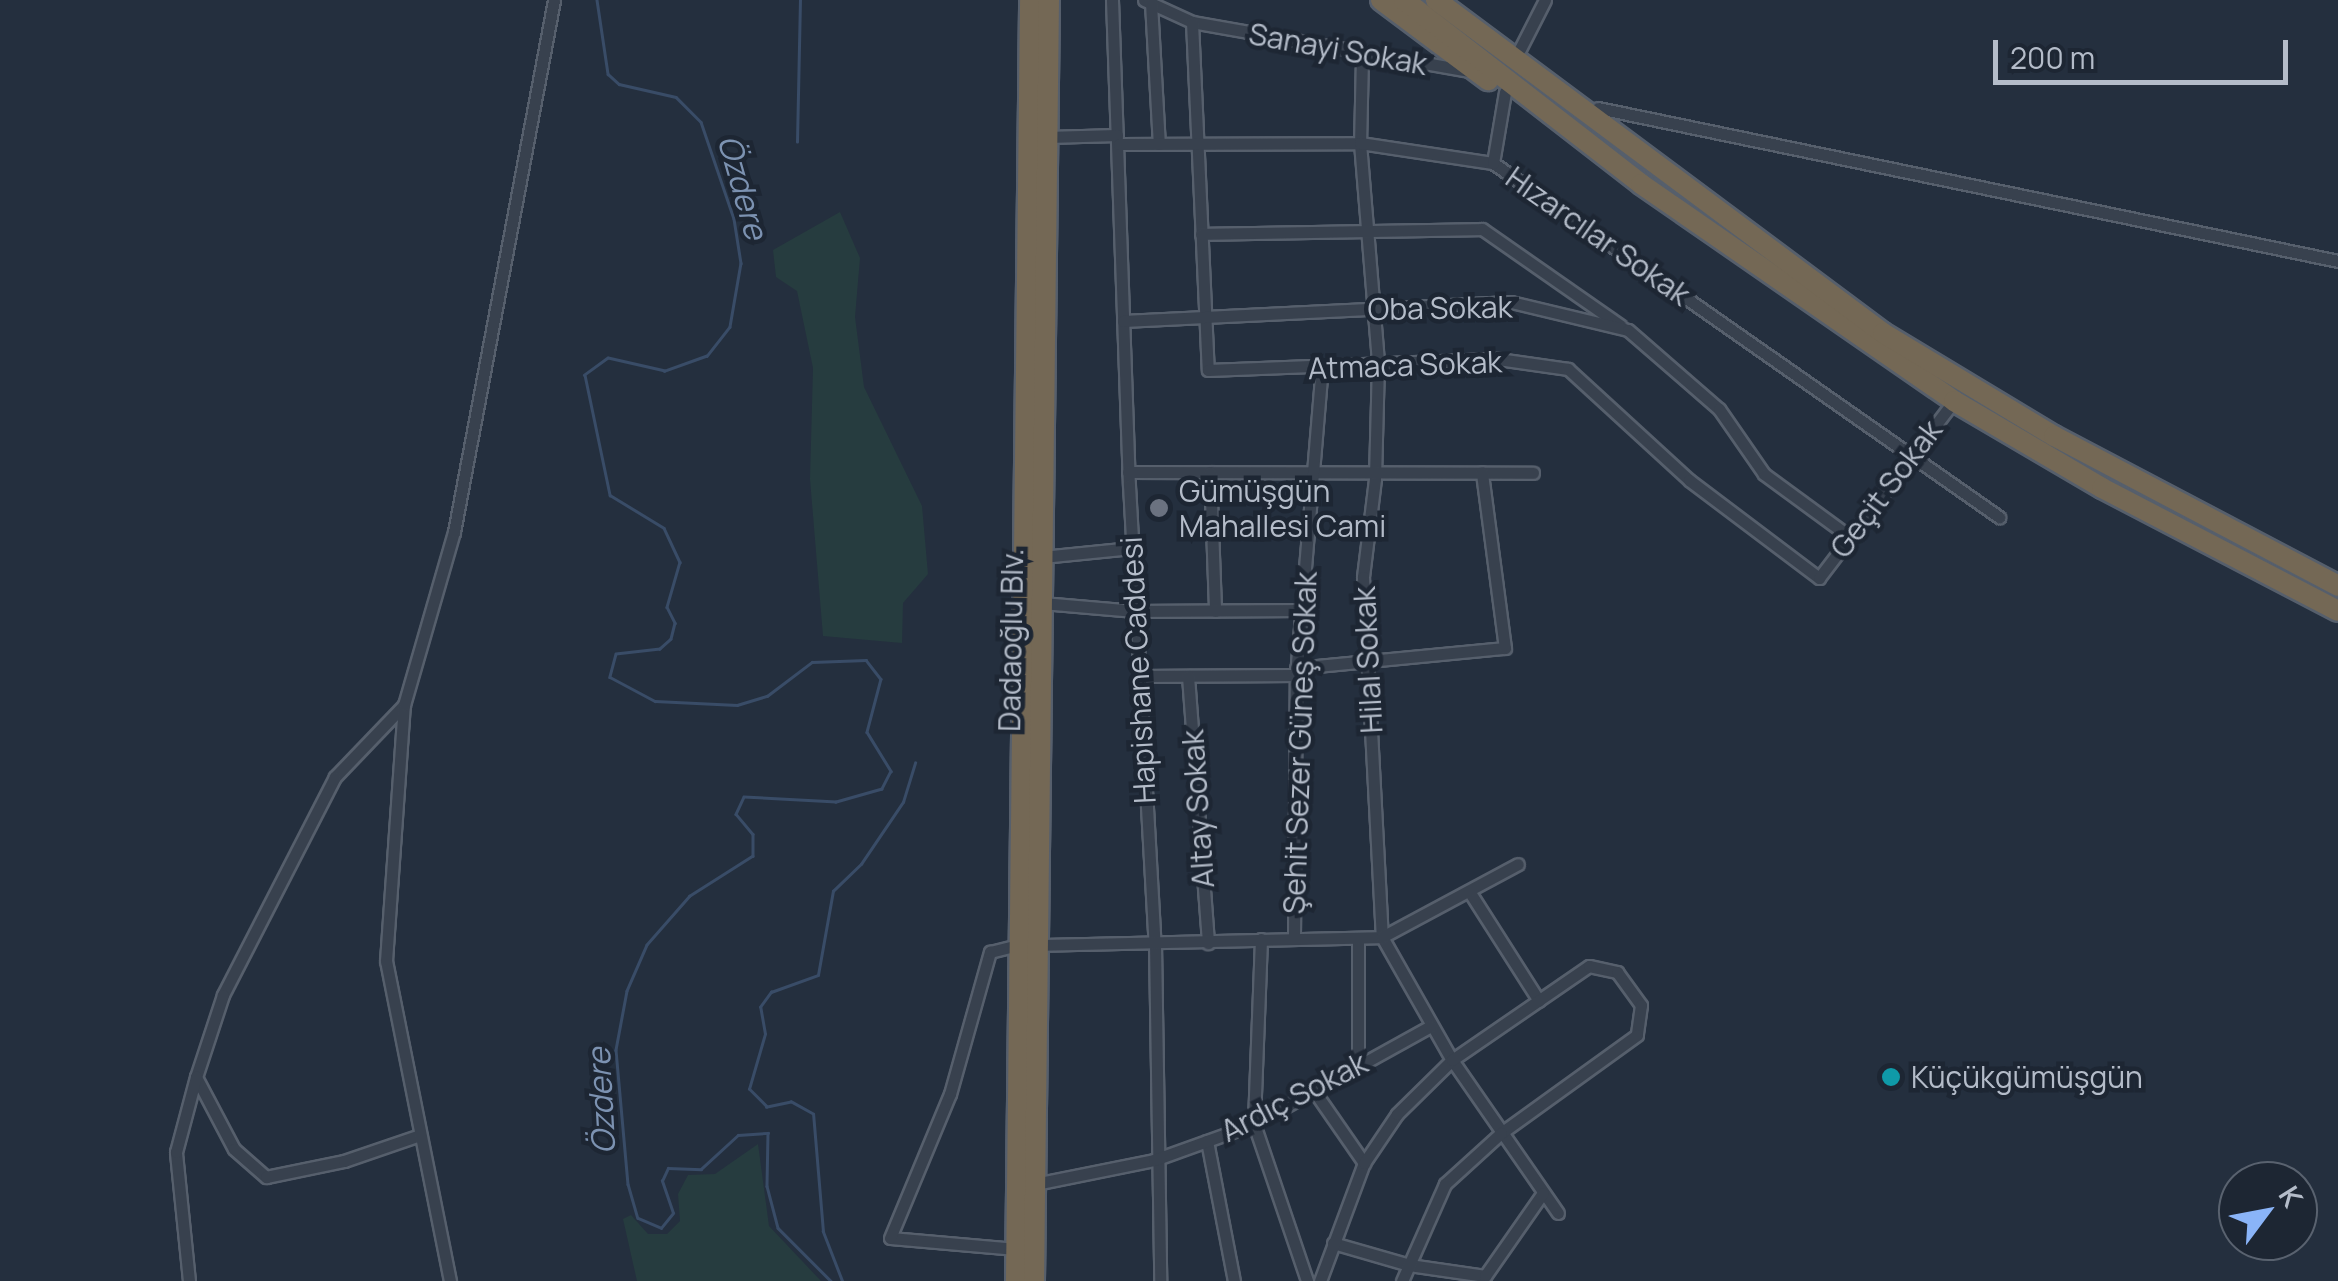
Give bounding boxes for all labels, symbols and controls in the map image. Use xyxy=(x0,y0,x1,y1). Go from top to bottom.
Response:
street label: Sanayi Sokak xyxy=(1246,16,1430,82)
scale bar xyxy=(1998,20,2293,82)
text: 200 m xyxy=(2010,37,2095,78)
water label: Özdere xyxy=(710,131,776,243)
street label: Hızarcılar Sokak xyxy=(1499,159,1697,313)
street label: Oba Sokak xyxy=(1367,289,1513,327)
street label: Atmaca Sokak xyxy=(1307,344,1503,386)
street label: Geçit Sokak xyxy=(1823,413,1949,565)
place label: Gümüşgün Mahallesi Cami xyxy=(1179,473,1386,544)
marker: Gümüşgün Mahallesi Cami xyxy=(1148,497,1170,519)
street label: Hapishane Caddesi xyxy=(1113,536,1163,804)
street label: Dadaoğlu Blv. xyxy=(991,548,1031,732)
street label: Şehit Sezer Güneş Sokak xyxy=(1276,571,1324,915)
street label: Hilal Sokak xyxy=(1346,586,1390,734)
street label: Altay Sokak xyxy=(1175,729,1221,889)
street label: Ardıç Sokak xyxy=(1215,1045,1373,1149)
water label: Özdere xyxy=(579,1047,623,1155)
place label: Küçükgümüşgün xyxy=(1911,1059,2143,1095)
marker: Küçükgümüşgün xyxy=(1880,1066,1902,1088)
north arrow xyxy=(2218,1161,2318,1261)
text: K xyxy=(2271,1178,2313,1214)

